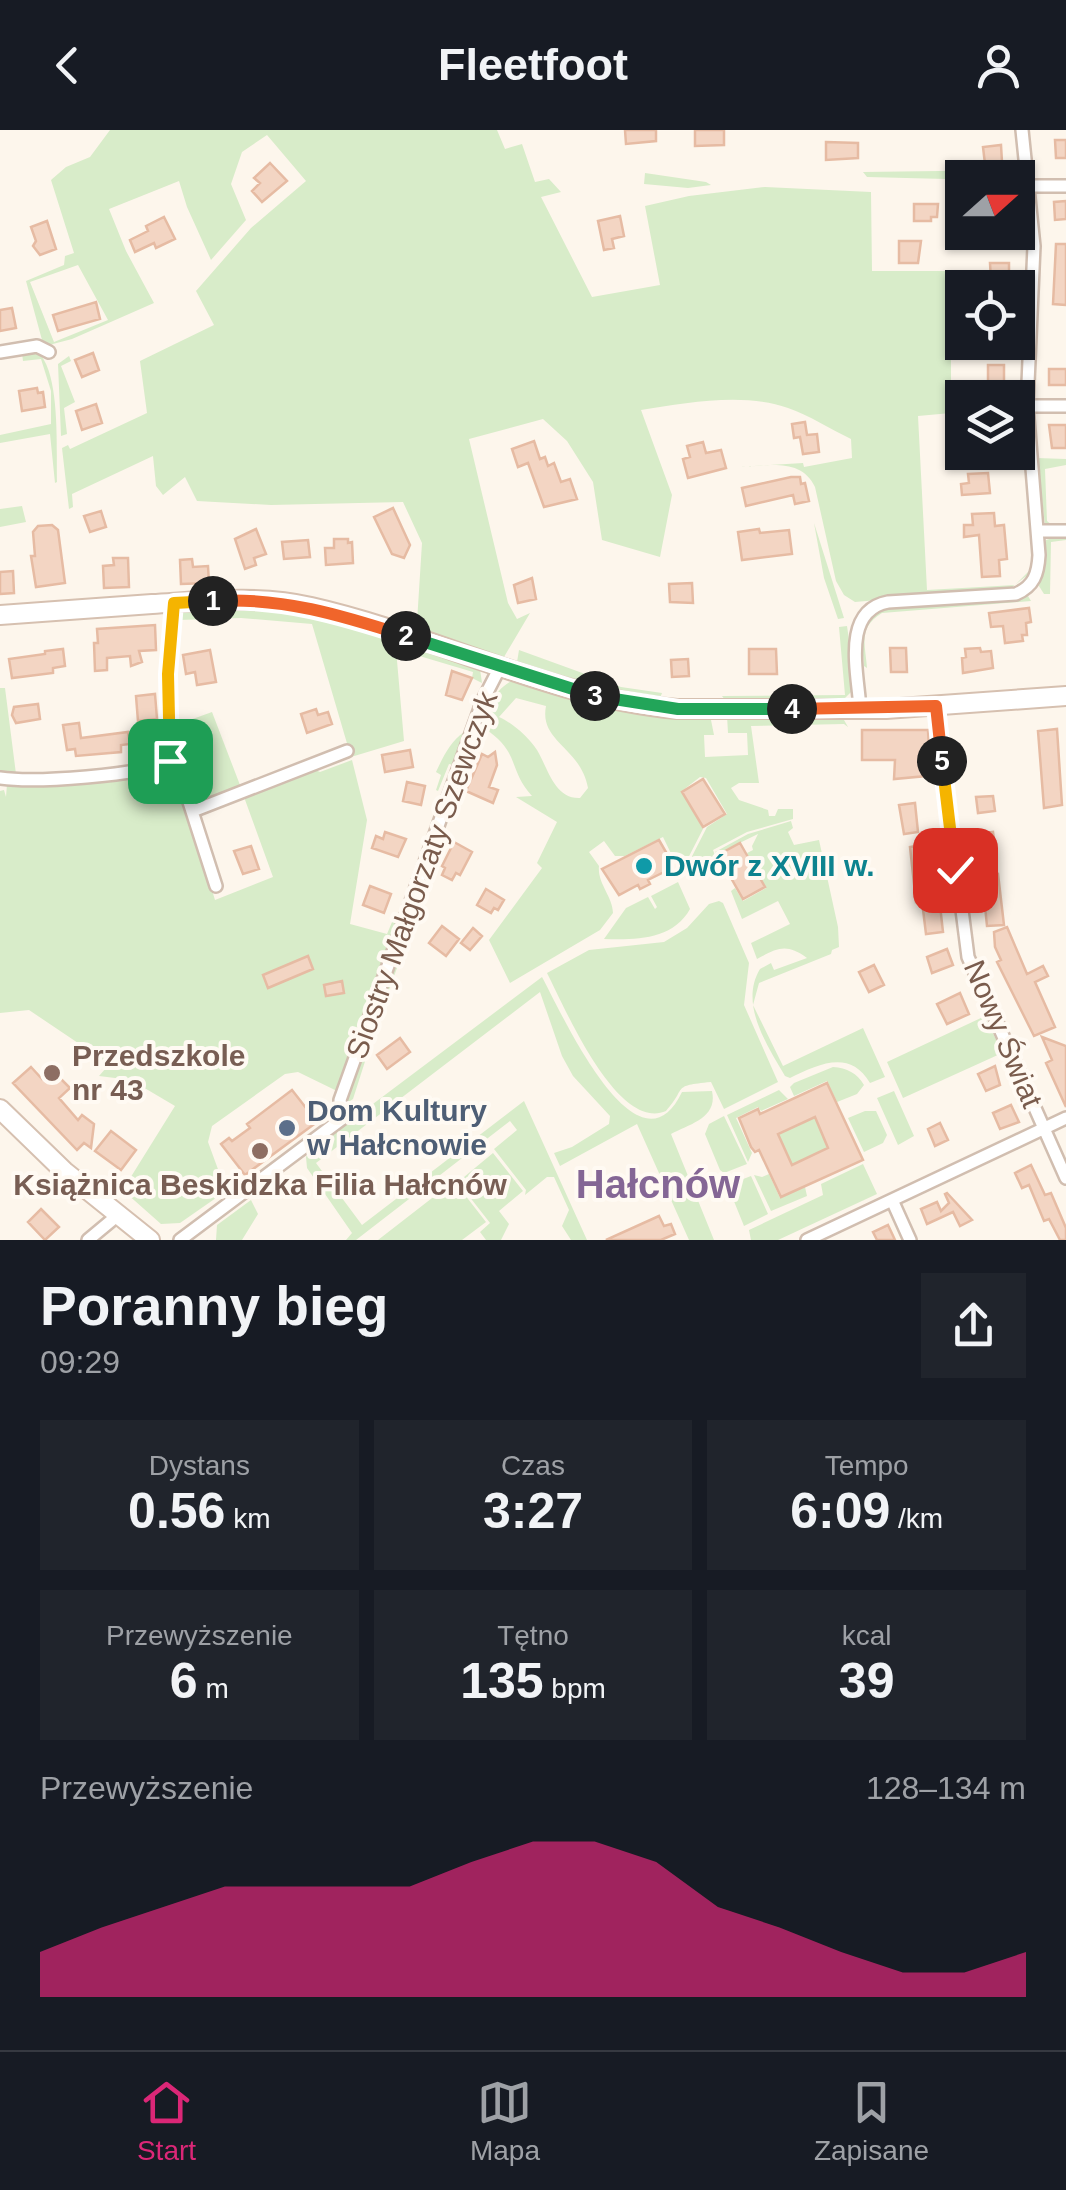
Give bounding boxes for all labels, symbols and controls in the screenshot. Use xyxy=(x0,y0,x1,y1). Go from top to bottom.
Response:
icon: back xyxy=(40,38,95,93)
icon: person xyxy=(971,38,1026,93)
text: Fleetfoot xyxy=(438,39,628,90)
north arrow xyxy=(945,160,1035,250)
map controls xyxy=(945,160,1035,470)
button: locate xyxy=(945,270,1035,360)
button: layers xyxy=(945,380,1035,470)
pin: 1 xyxy=(188,576,238,626)
text: 1 xyxy=(205,585,221,616)
pin: 2 xyxy=(381,611,431,661)
text: 2 xyxy=(398,620,414,651)
pin: 3 xyxy=(570,671,620,721)
text: 3 xyxy=(587,680,603,711)
pin: 4 xyxy=(767,684,817,734)
street label: Siostry Małgorzaty Szewczyk xyxy=(340,686,504,1063)
text: 4 xyxy=(784,693,800,724)
pin xyxy=(128,719,213,804)
icon: arrive xyxy=(143,734,198,789)
pin: 5 xyxy=(917,736,967,786)
text: 5 xyxy=(934,745,950,776)
pin xyxy=(913,828,998,913)
icon: check xyxy=(928,843,983,898)
place label: Dwór z XVIII w. xyxy=(664,849,875,882)
marker: Dwór z XVIII w. xyxy=(633,855,655,877)
street label: Nowy Świat xyxy=(958,955,1050,1113)
place label: Przedszkole nr 43 xyxy=(72,1039,245,1106)
marker: Przedszkole nr 43 xyxy=(41,1062,63,1084)
place label: Dom Kultury w Hałcnowie xyxy=(306,1094,487,1161)
marker: Dom Kultury w Hałcnowie xyxy=(276,1117,298,1139)
marker: Książnica Beskidzka Filia Hałcnów xyxy=(249,1140,271,1162)
district label: Hałcnów xyxy=(576,1162,741,1206)
place label: Książnica Beskidzka Filia Hałcnów xyxy=(13,1168,507,1201)
button: share xyxy=(921,1273,1026,1378)
text: Poranny bieg xyxy=(40,1275,388,1337)
text: 09:29 xyxy=(40,1344,120,1380)
text: Dystans xyxy=(149,1450,250,1481)
text: Czas xyxy=(501,1450,565,1481)
text: Tempo xyxy=(825,1450,909,1481)
text: 0.56 xyxy=(128,1483,225,1539)
text: 3:27 xyxy=(483,1483,583,1539)
text: 6:09 xyxy=(790,1483,890,1539)
text: km xyxy=(225,1503,271,1534)
text: /km xyxy=(890,1503,943,1534)
text: Przewyższenie xyxy=(106,1620,293,1651)
text: Tętno xyxy=(497,1620,569,1651)
text: kcal xyxy=(842,1620,892,1651)
text: 6 xyxy=(170,1653,198,1709)
text: 135 xyxy=(460,1653,544,1709)
text: 39 xyxy=(839,1653,894,1709)
text: m xyxy=(198,1673,229,1704)
text: bpm xyxy=(544,1673,606,1704)
text: Przewyższenie xyxy=(40,1770,253,1806)
text: 128–134 m xyxy=(866,1770,1026,1806)
tab: Start xyxy=(137,2075,196,2167)
tab: Mapa xyxy=(470,2075,540,2167)
tab: Zapisane xyxy=(814,2075,929,2167)

